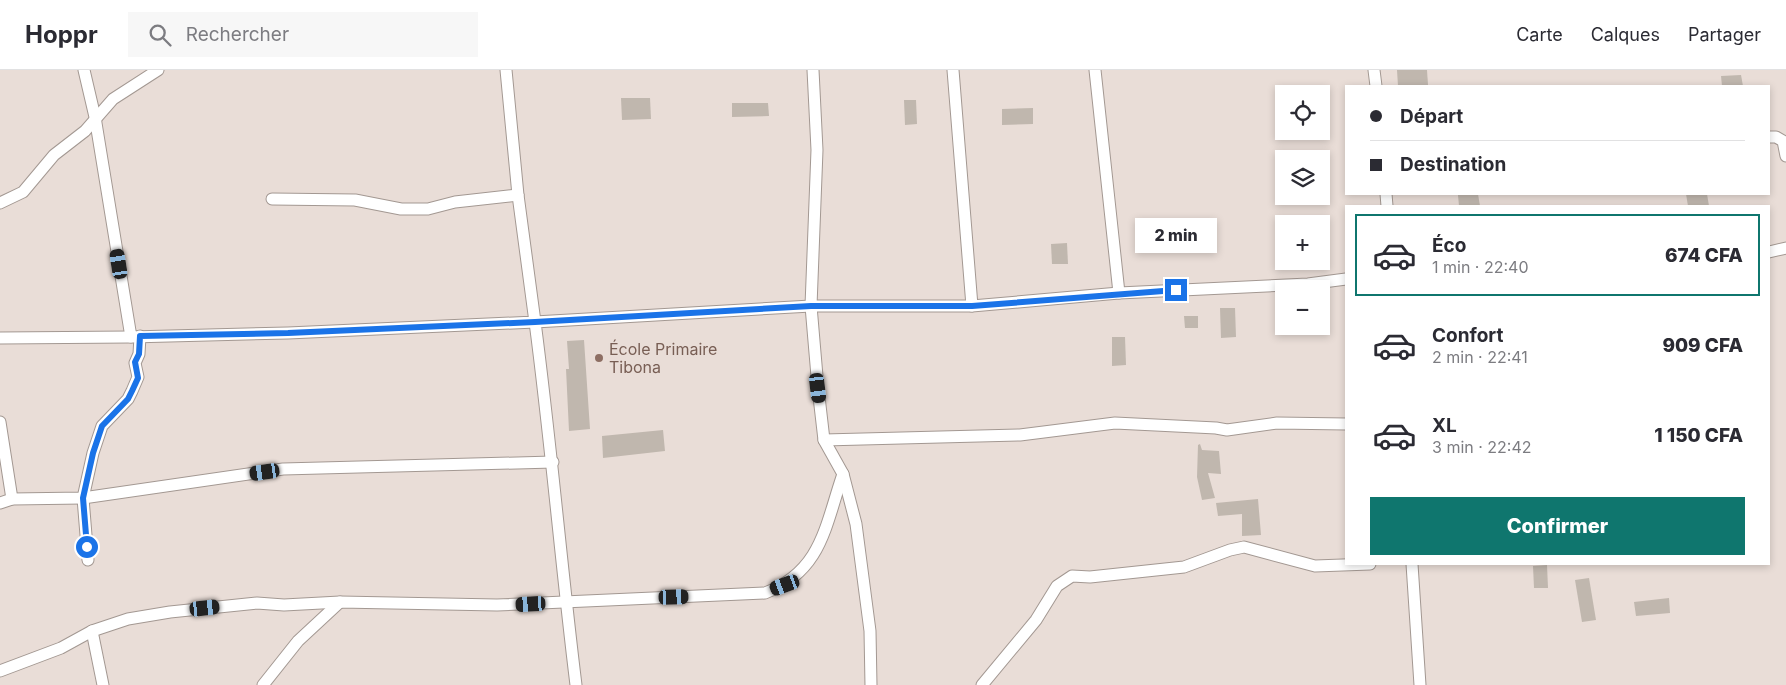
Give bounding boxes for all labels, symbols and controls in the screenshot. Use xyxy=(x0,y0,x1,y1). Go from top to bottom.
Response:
search box xyxy=(128,12,478,57)
text: Hoppr xyxy=(25,20,98,49)
icon: search xyxy=(146,21,174,49)
text: Rechercher xyxy=(186,23,289,46)
text: Carte xyxy=(1516,24,1563,45)
text: Calques xyxy=(1591,24,1660,45)
text: Partager xyxy=(1688,24,1761,45)
map controls xyxy=(1275,85,1330,335)
button: locate xyxy=(1275,85,1330,140)
text: Départ xyxy=(1400,105,1463,128)
button: layers xyxy=(1275,150,1330,205)
text: Destination xyxy=(1400,153,1506,176)
button: + xyxy=(1275,215,1330,270)
callout: 2 min xyxy=(1135,218,1217,252)
text: 2 min xyxy=(1154,225,1198,245)
icon: car xyxy=(1372,233,1417,278)
text: Éco xyxy=(1432,234,1466,257)
text: 674 CFA xyxy=(1665,244,1743,267)
car xyxy=(109,248,128,280)
text: 1 min · 22:40 xyxy=(1432,257,1529,277)
route end xyxy=(1165,279,1187,301)
button: − xyxy=(1275,280,1330,335)
icon: car xyxy=(1372,323,1417,368)
text: Confort xyxy=(1432,324,1503,347)
text: 909 CFA xyxy=(1662,334,1743,357)
place label: École Primaire Tibona xyxy=(609,339,717,377)
text: 2 min · 22:41 xyxy=(1432,347,1528,367)
marker: École Primaire Tibona xyxy=(593,352,605,364)
car xyxy=(808,372,827,404)
icon: car xyxy=(1372,413,1417,458)
text: XL xyxy=(1432,414,1457,437)
text: 1 150 CFA xyxy=(1654,424,1743,447)
text: 3 min · 22:42 xyxy=(1432,437,1532,457)
car xyxy=(249,462,280,482)
button: Confirmer xyxy=(1370,497,1745,555)
route start xyxy=(76,536,98,558)
car xyxy=(768,573,801,597)
car xyxy=(658,589,689,605)
car xyxy=(515,596,546,612)
car xyxy=(189,599,220,617)

